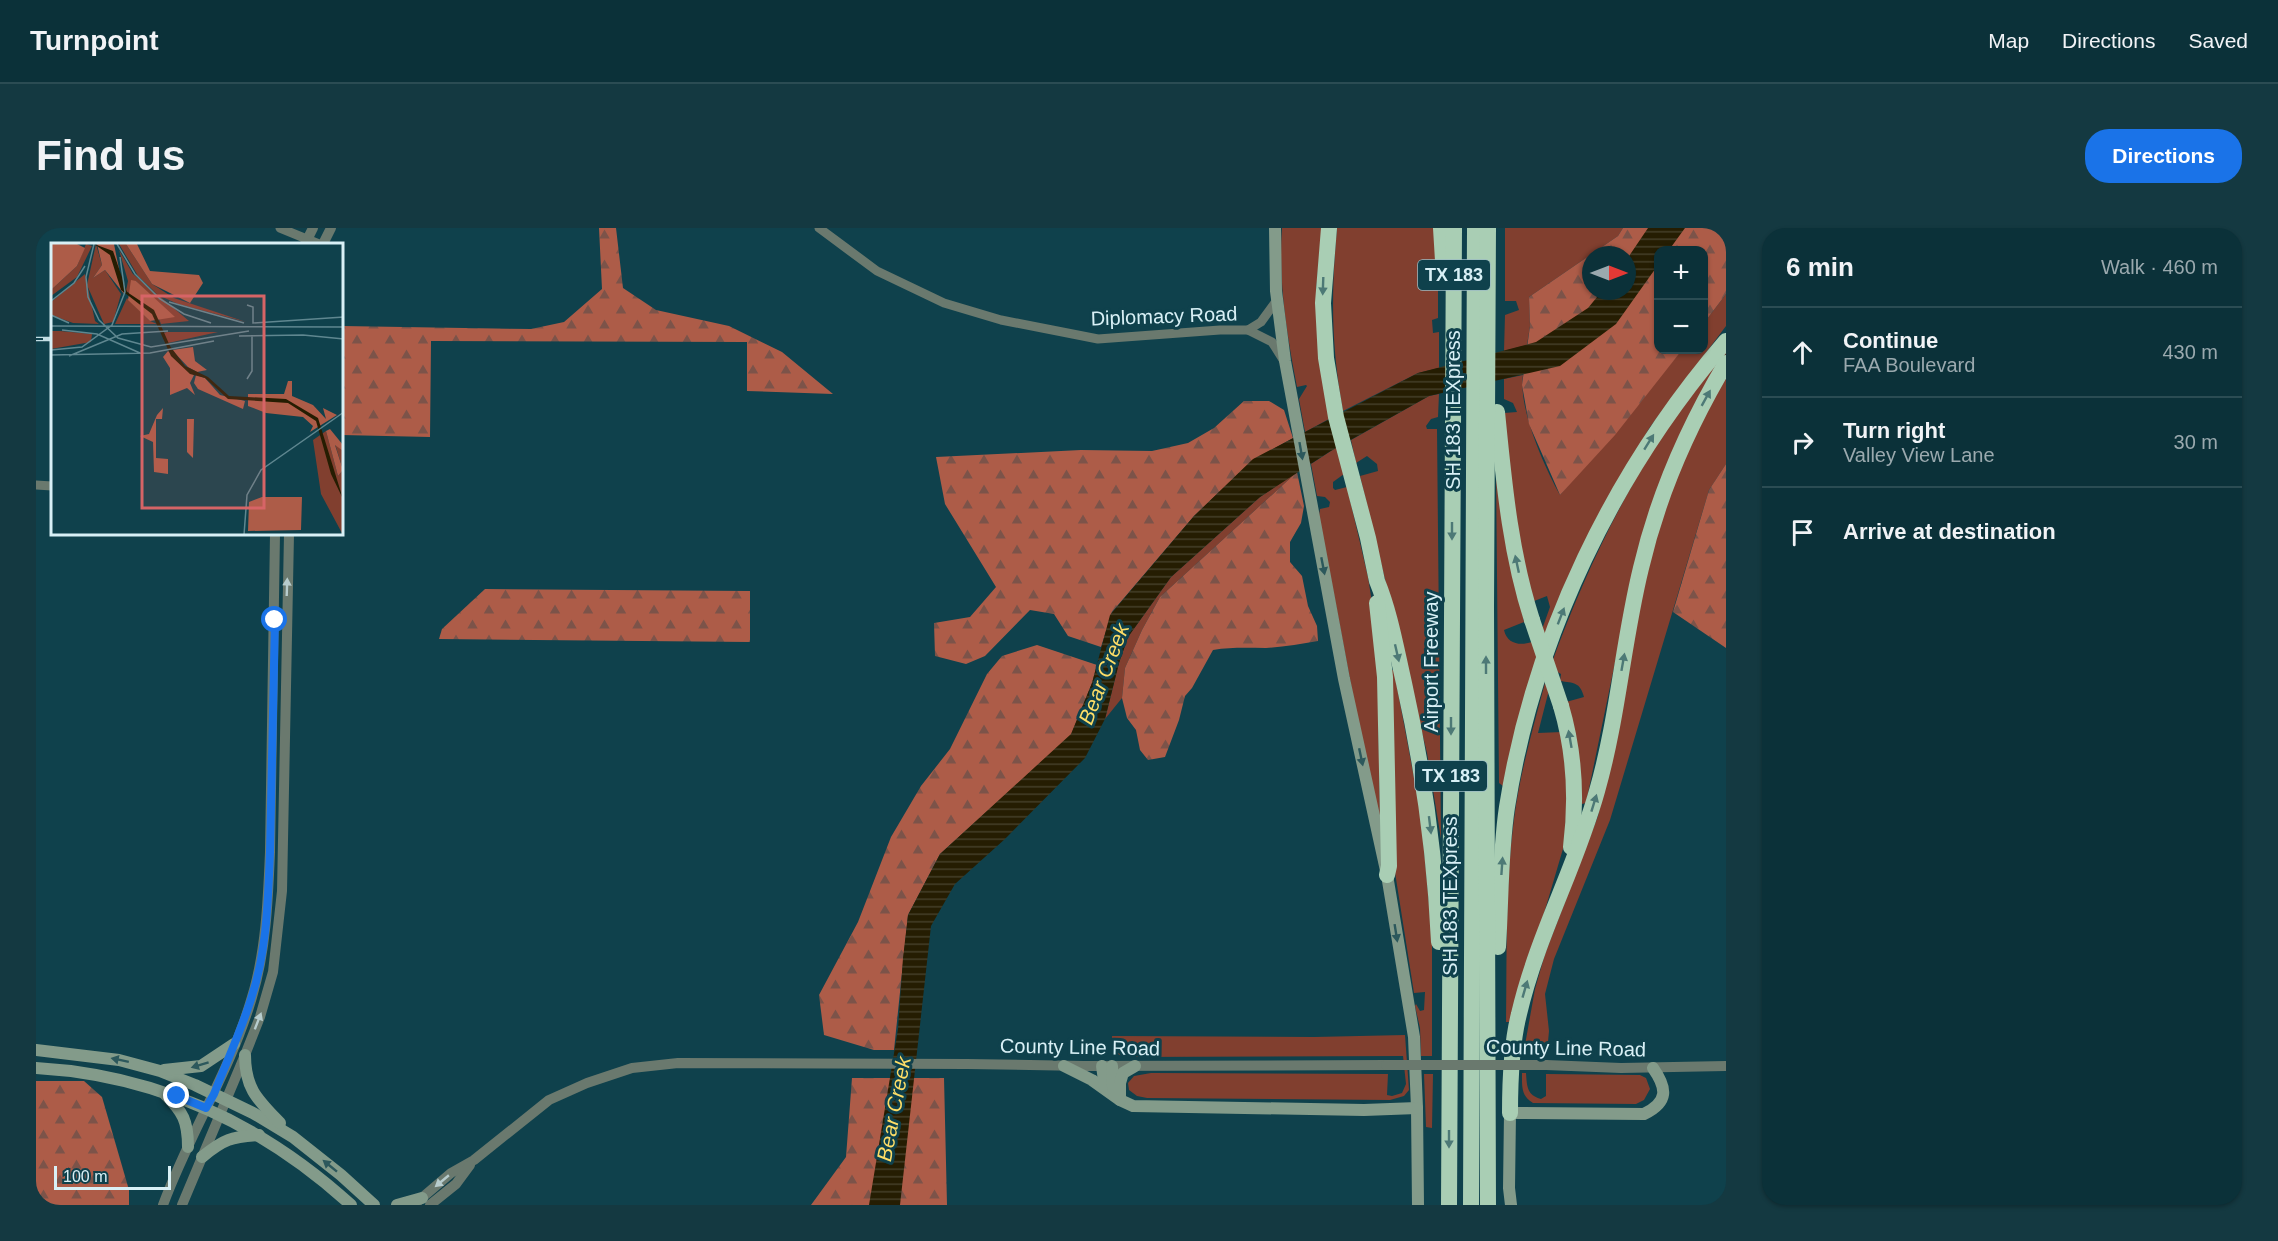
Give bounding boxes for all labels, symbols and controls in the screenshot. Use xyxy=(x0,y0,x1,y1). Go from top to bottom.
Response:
text: Turnpoint xyxy=(30,25,159,56)
text: Map xyxy=(1988,29,2029,52)
text: Directions xyxy=(2062,29,2155,52)
text: Saved xyxy=(2188,29,2248,52)
button: Directions xyxy=(2085,129,2242,183)
text: Find us xyxy=(36,132,185,179)
inset map xyxy=(51,243,344,536)
north arrow xyxy=(1582,246,1636,300)
map controls xyxy=(1654,246,1708,354)
button: + xyxy=(1654,246,1708,300)
text: 6 min xyxy=(1786,252,1854,282)
text: Walk · 460 m xyxy=(2101,256,2218,278)
road number: TX 183 xyxy=(1418,260,1490,290)
one-way arrow xyxy=(1319,277,1328,296)
button: − xyxy=(1654,300,1708,354)
street label: Diplomacy Road xyxy=(1090,302,1238,330)
text: Continue xyxy=(1843,328,1938,353)
street label: SH 183 TEXpress xyxy=(1442,330,1464,490)
icon: ahead xyxy=(1786,336,1819,369)
text: 430 m xyxy=(2162,341,2218,363)
text: FAA Boulevard xyxy=(1843,354,1975,376)
one-way arrow xyxy=(1701,389,1711,406)
text: Turn right xyxy=(1843,418,1945,443)
icon: right xyxy=(1786,426,1819,459)
text: 30 m xyxy=(2174,431,2218,453)
one-way arrow xyxy=(1643,434,1654,450)
one-way arrow xyxy=(1297,442,1306,461)
text: Valley View Lane xyxy=(1843,444,1995,466)
icon: arrive xyxy=(1786,516,1819,549)
text: Arrive at destination xyxy=(1843,519,2056,544)
one-way arrow xyxy=(1447,521,1457,540)
one-way arrow xyxy=(1511,555,1521,573)
one-way arrow xyxy=(1319,557,1328,576)
one-way arrow xyxy=(283,578,292,597)
street label: Airport Freeway xyxy=(1420,591,1442,733)
route start xyxy=(261,606,287,632)
one-way arrow xyxy=(1556,606,1566,624)
water label: Bear Creek xyxy=(1074,619,1134,728)
one-way arrow xyxy=(1393,644,1403,662)
one-way arrow xyxy=(1619,652,1628,671)
one-way arrow xyxy=(1481,655,1491,674)
one-way arrow xyxy=(1446,716,1456,735)
one-way arrow xyxy=(1565,729,1574,748)
one-way arrow xyxy=(1357,748,1366,767)
road number: TX 183 xyxy=(1415,761,1487,791)
one-way arrow xyxy=(1589,794,1599,812)
one-way arrow xyxy=(1425,816,1435,835)
street label: SH 183 TEXpress xyxy=(1439,816,1461,976)
one-way arrow xyxy=(1497,856,1507,875)
one-way arrow xyxy=(1392,923,1401,942)
one-way arrow xyxy=(1521,980,1530,998)
one-way arrow xyxy=(253,1012,263,1030)
street label: County Line Road xyxy=(1000,1035,1160,1059)
street label: County Line Road xyxy=(1486,1036,1646,1060)
water label: Bear Creek xyxy=(872,1053,915,1163)
one-way arrow xyxy=(111,1055,130,1065)
one-way arrow xyxy=(191,1061,209,1070)
route end xyxy=(163,1082,189,1108)
one-way arrow xyxy=(1444,1129,1454,1148)
one-way arrow xyxy=(322,1160,338,1173)
scale bar xyxy=(54,1163,171,1190)
text: 100 m xyxy=(63,1168,107,1185)
one-way arrow xyxy=(434,1174,450,1187)

